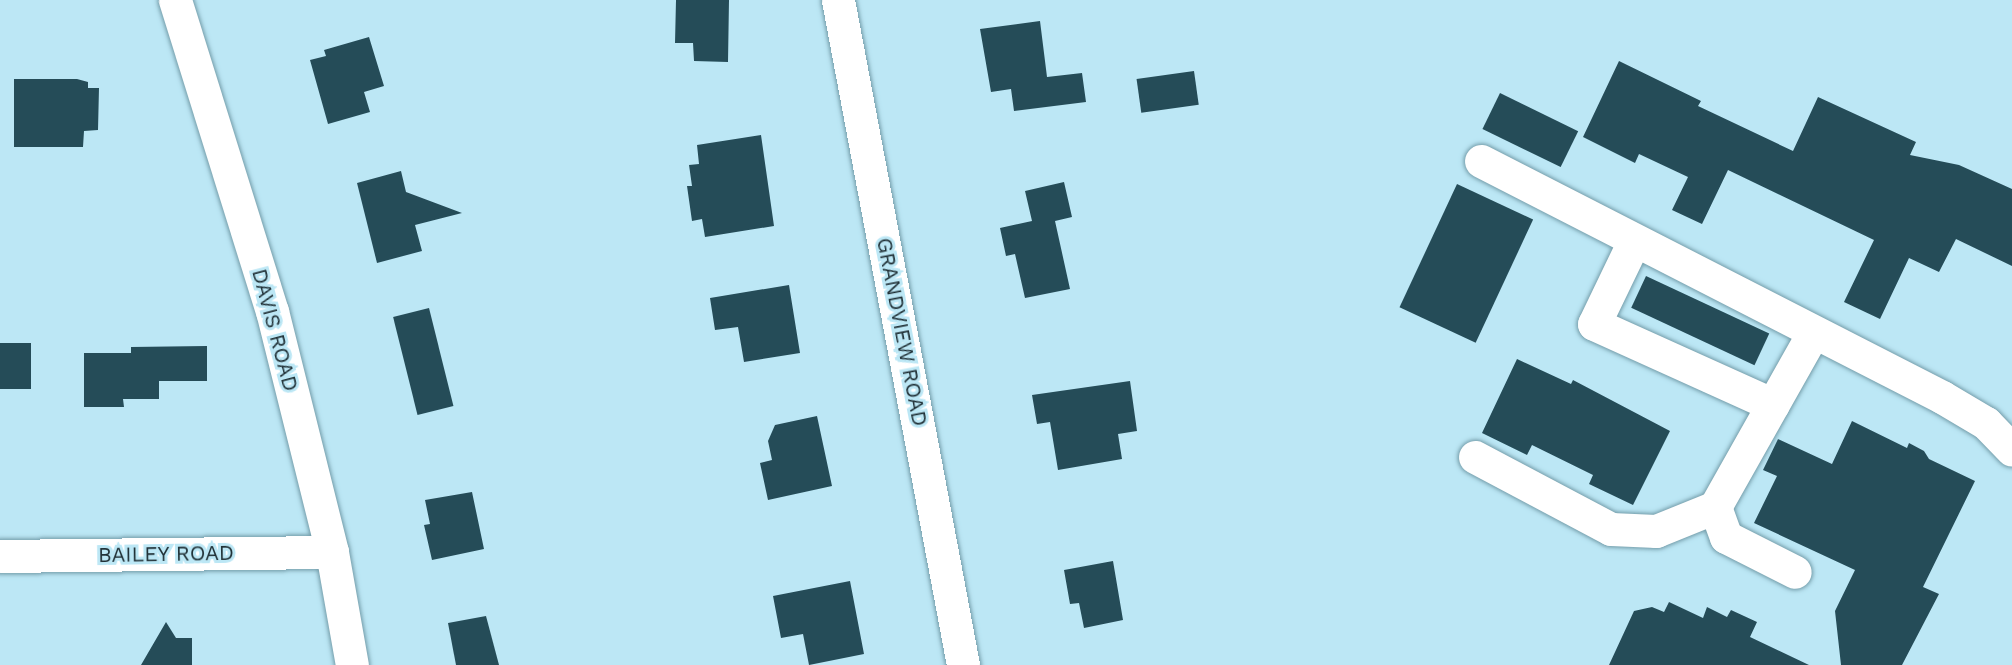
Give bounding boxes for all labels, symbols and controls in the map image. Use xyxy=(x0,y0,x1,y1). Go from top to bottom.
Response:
street label: GRANDVIEW ROAD xyxy=(871,235,933,429)
street label: DAVIS ROAD xyxy=(247,266,303,394)
street label: BAILEY ROAD xyxy=(97,540,235,568)

